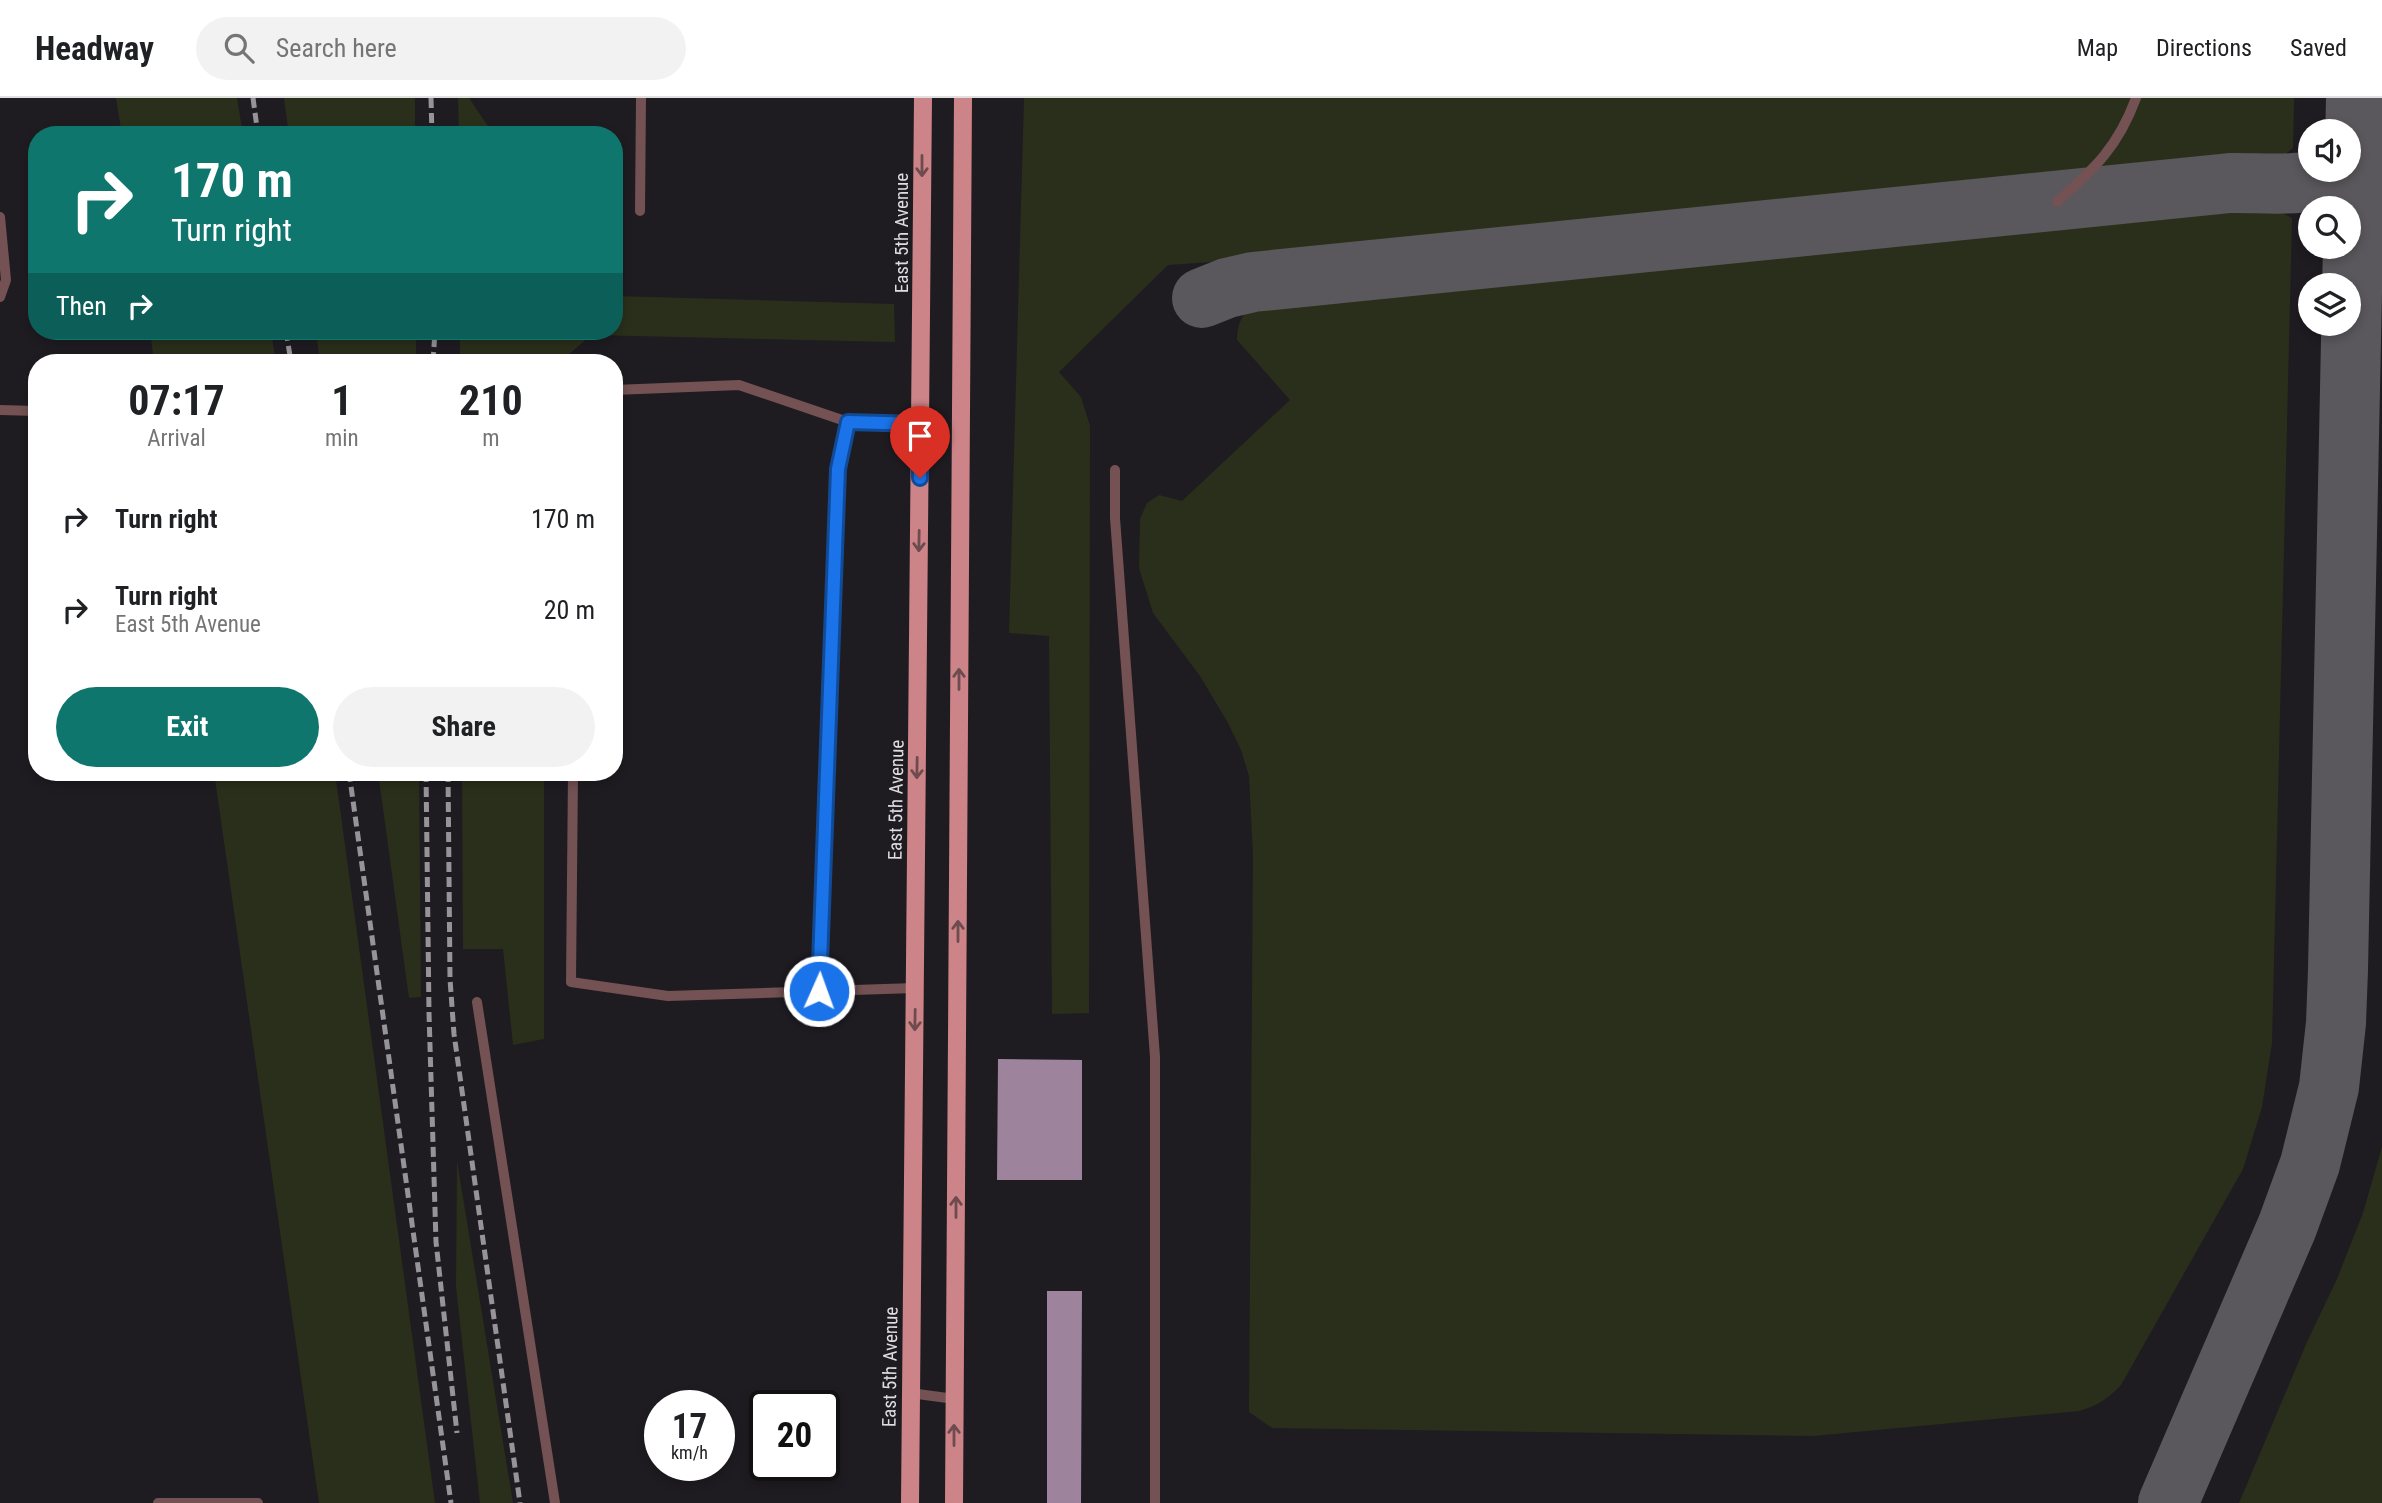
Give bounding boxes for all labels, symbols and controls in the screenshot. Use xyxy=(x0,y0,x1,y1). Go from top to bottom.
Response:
search box xyxy=(196,17,686,80)
text: Headway xyxy=(35,29,154,68)
icon: search xyxy=(220,29,258,67)
text: Search here xyxy=(276,33,397,63)
text: Map xyxy=(2077,34,2118,62)
text: Directions xyxy=(2156,34,2252,62)
text: Saved xyxy=(2290,34,2347,62)
map controls xyxy=(2298,119,2361,336)
button: sound xyxy=(2298,119,2361,182)
text: 170 m xyxy=(171,152,293,209)
icon: right xyxy=(56,154,147,245)
one-way arrow xyxy=(916,154,929,177)
street label: East 5th Avenue xyxy=(890,173,913,293)
button: search xyxy=(2298,196,2361,259)
text: Turn right xyxy=(171,211,292,249)
button: layers xyxy=(2298,273,2361,336)
icon: right xyxy=(121,287,159,325)
text: Then xyxy=(56,291,107,321)
text: 07:17 xyxy=(128,376,225,425)
text: 1 xyxy=(331,376,352,425)
text: 210 xyxy=(459,376,523,425)
pin xyxy=(890,406,950,478)
icon: arrive xyxy=(901,417,939,455)
text: Arrival xyxy=(147,425,206,452)
text: min xyxy=(325,425,359,452)
text: m xyxy=(482,425,499,452)
icon: right xyxy=(56,500,94,538)
text: Turn right xyxy=(115,504,217,534)
text: 170 m xyxy=(531,504,595,534)
one-way arrow xyxy=(912,529,926,552)
text: Turn right xyxy=(115,581,217,611)
icon: right xyxy=(56,591,94,629)
text: 20 m xyxy=(544,595,595,625)
text: East 5th Avenue xyxy=(115,611,261,638)
one-way arrow xyxy=(952,668,966,691)
button: Exit xyxy=(56,687,319,767)
button: Share xyxy=(333,687,595,767)
street label: East 5th Avenue xyxy=(883,740,909,860)
one-way arrow xyxy=(910,756,924,779)
one-way arrow xyxy=(951,920,965,943)
position arrow xyxy=(782,954,856,1028)
one-way arrow xyxy=(908,1008,922,1031)
one-way arrow xyxy=(949,1196,963,1219)
street label: East 5th Avenue xyxy=(877,1307,903,1427)
speed limit sign: 20 xyxy=(749,1390,840,1481)
text: 17 xyxy=(672,1406,707,1447)
one-way arrow xyxy=(948,1424,961,1447)
text: km/h xyxy=(671,1442,708,1463)

